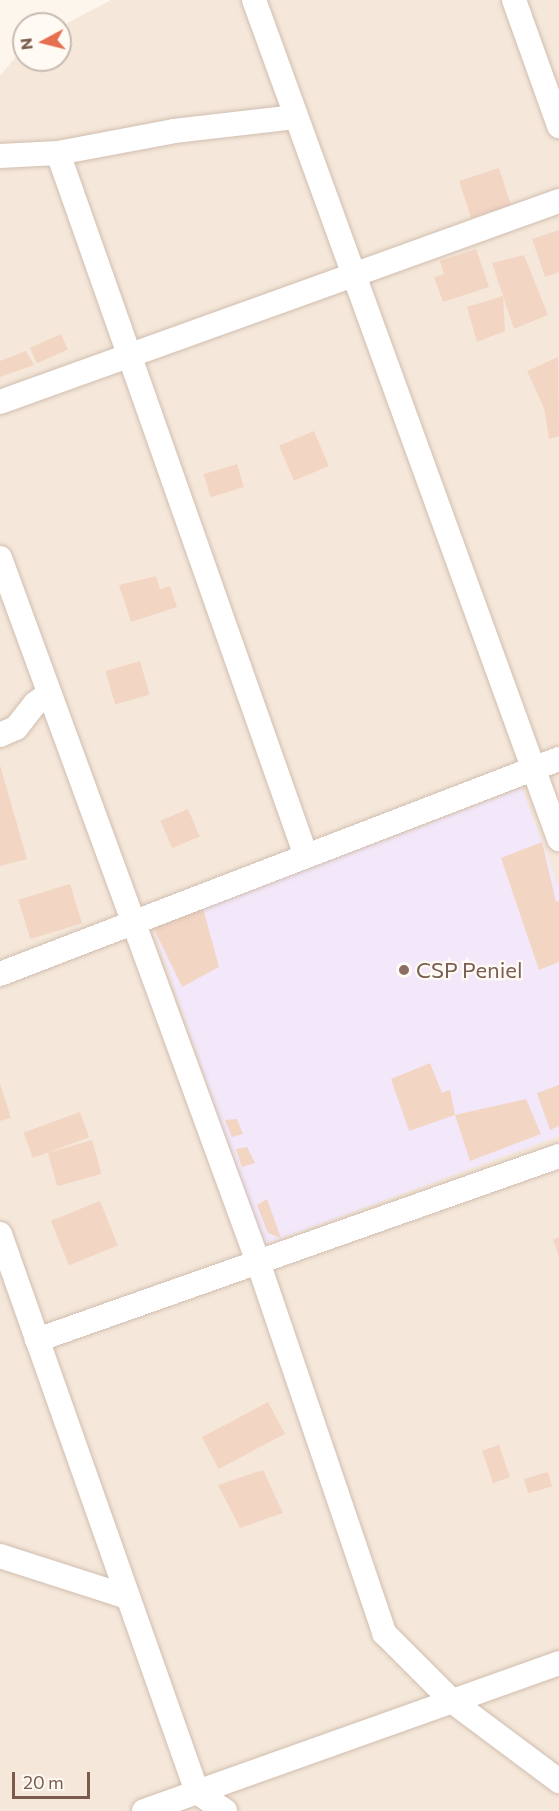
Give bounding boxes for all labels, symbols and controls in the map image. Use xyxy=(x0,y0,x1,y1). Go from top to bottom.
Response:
north arrow xyxy=(12,12,72,72)
text: N xyxy=(15,37,36,51)
place label: CSP Peniel xyxy=(416,957,522,983)
marker: CSP Peniel xyxy=(397,963,411,977)
scale bar xyxy=(15,1760,93,1798)
text: 20 m xyxy=(23,1771,64,1793)

